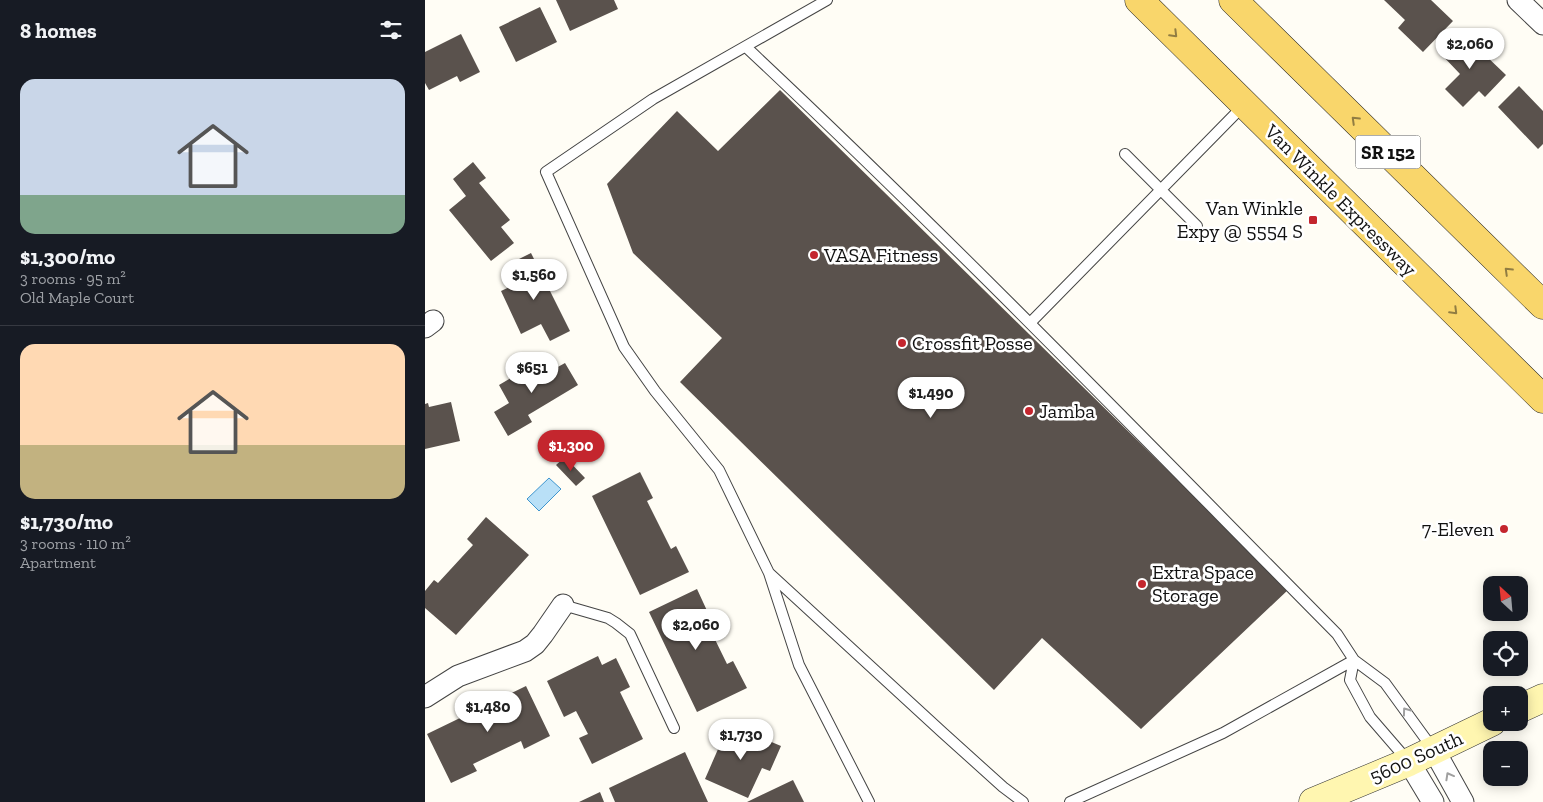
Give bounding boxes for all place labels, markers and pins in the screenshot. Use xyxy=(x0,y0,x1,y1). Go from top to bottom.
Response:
pin: $2,060 xyxy=(1429,28,1511,70)
place label: Van Winkle Expy @ 5554 S xyxy=(1177,196,1303,243)
marker: Van Winkle Expy @ 5554 S xyxy=(1307,214,1319,226)
place label: VASA Fitness xyxy=(823,243,938,267)
marker: VASA Fitness xyxy=(808,249,820,261)
pin: $1,560 xyxy=(493,258,575,301)
place label: Crossfit Posse xyxy=(912,331,1033,355)
marker: Crossfit Posse xyxy=(896,337,908,349)
pin: $651 xyxy=(502,352,562,394)
pin: $1,490 xyxy=(890,376,972,419)
place label: Jamba xyxy=(1039,399,1095,423)
marker: Jamba xyxy=(1023,405,1035,417)
pin: $1,300 xyxy=(530,430,612,472)
place label: 7-Eleven xyxy=(1422,517,1495,541)
marker: 7-Eleven xyxy=(1498,523,1510,535)
place label: Extra Space Storage xyxy=(1152,560,1254,607)
marker: Extra Space Storage xyxy=(1136,578,1148,590)
pin: $2,060 xyxy=(655,608,737,651)
pin: $1,480 xyxy=(447,690,529,733)
pin: $1,730 xyxy=(700,718,782,761)

